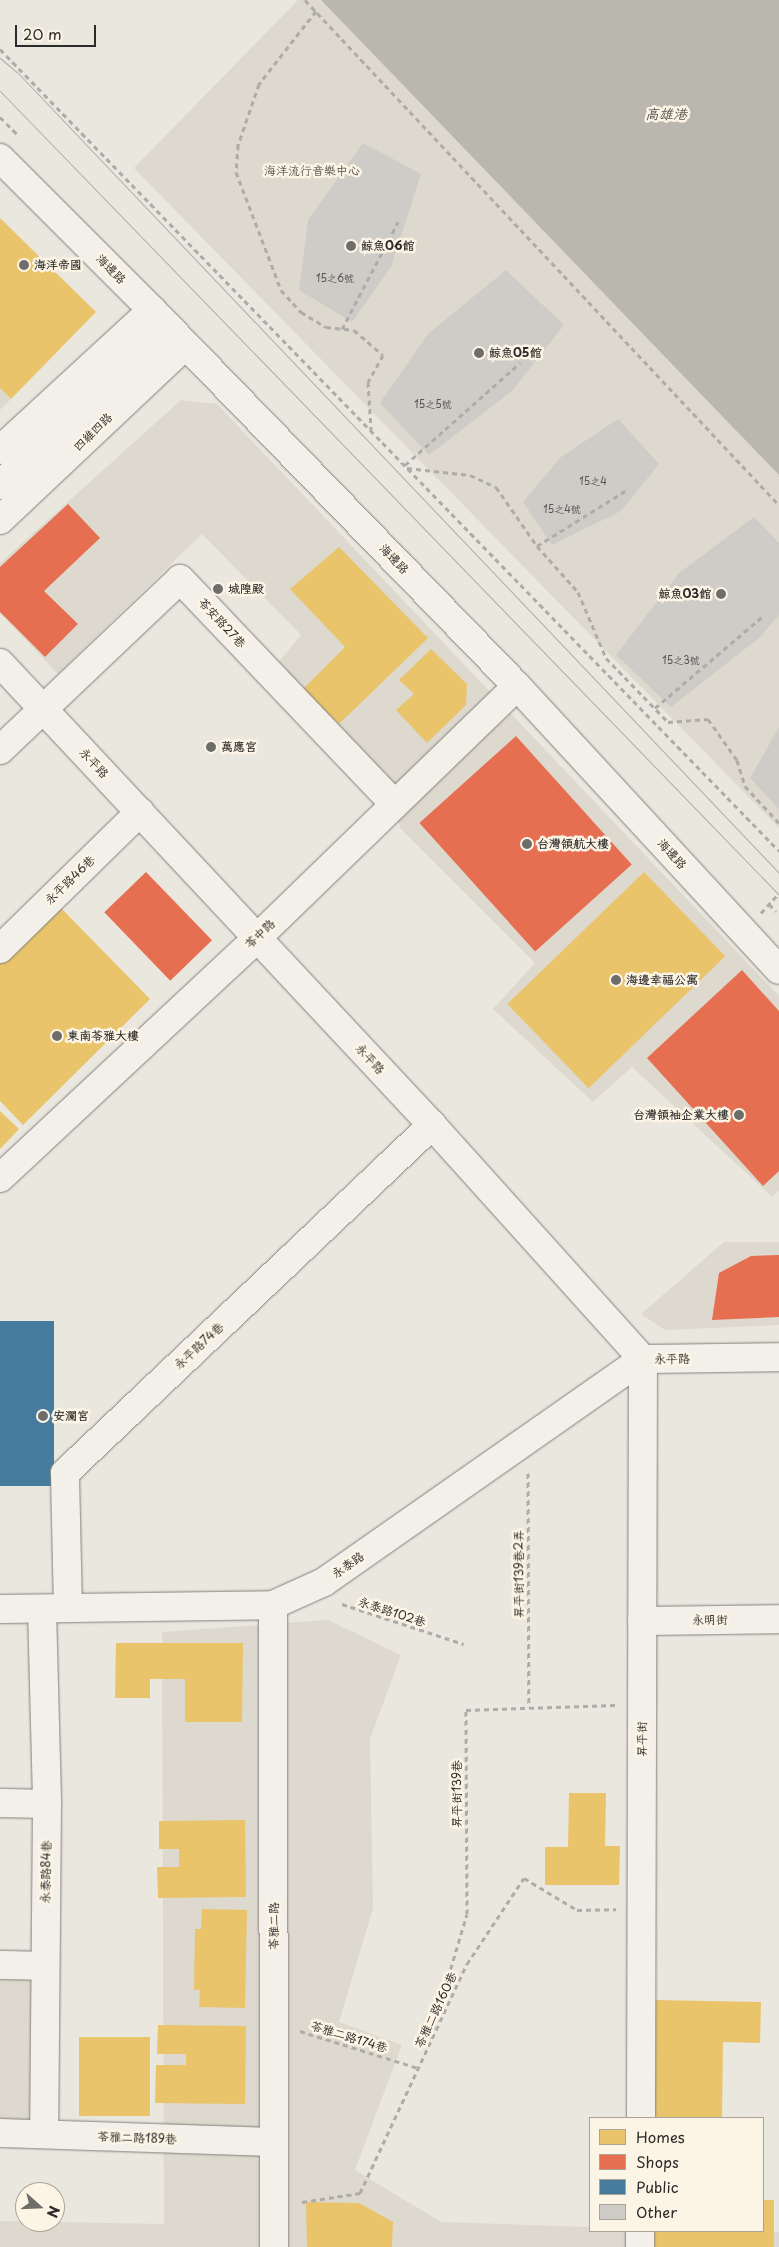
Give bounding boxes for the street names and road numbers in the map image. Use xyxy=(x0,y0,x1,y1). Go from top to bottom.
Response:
street label: 海邊路 xyxy=(93,251,129,287)
street label: 四維四路 xyxy=(71,410,115,454)
street label: 海邊路 xyxy=(376,541,412,577)
street label: 苓安路27巷 xyxy=(195,595,249,651)
street label: 永平路 xyxy=(76,745,112,781)
street label: 海邊路 xyxy=(654,836,690,872)
street label: 永平路46巷 xyxy=(42,852,98,908)
street label: 苓中路 xyxy=(242,916,278,952)
street label: 永平路 xyxy=(352,1041,388,1077)
street label: 永平路74巷 xyxy=(171,1320,227,1372)
street label: 永平路 xyxy=(654,1351,690,1367)
street label: 昇平街139巷2弄 xyxy=(512,1530,526,1618)
street label: 永泰路 xyxy=(329,1549,367,1581)
street label: 永泰路102巷 xyxy=(356,1594,428,1630)
street label: 永明街 xyxy=(692,1612,728,1628)
street label: 昇平街 xyxy=(635,1721,649,1757)
street label: 昇平街139巷 xyxy=(450,1760,464,1828)
street label: 永泰路84巷 xyxy=(38,1840,54,1904)
street label: 苓雅二路 xyxy=(267,1902,281,1950)
street label: 苓雅二路160巷 xyxy=(412,1970,460,2050)
street label: 苓雅二路174巷 xyxy=(309,2018,389,2056)
street label: 苓雅二路189巷 xyxy=(97,2129,177,2147)

